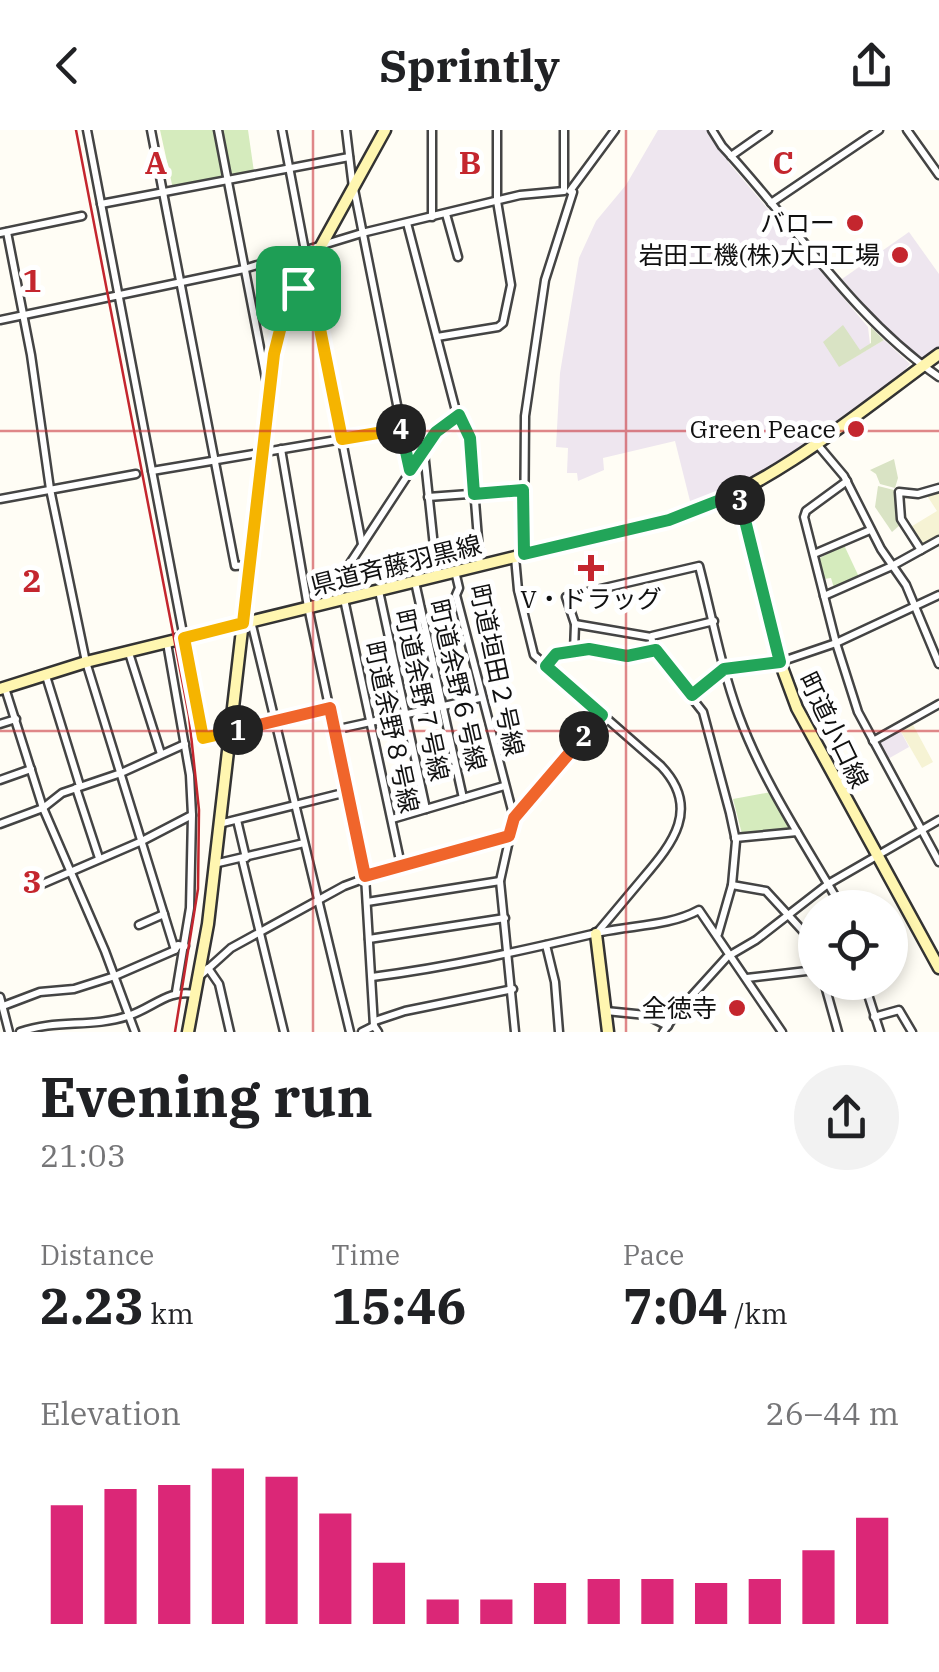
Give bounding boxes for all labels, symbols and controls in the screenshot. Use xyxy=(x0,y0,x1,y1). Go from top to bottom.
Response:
text: Sprintly xyxy=(379,36,560,94)
icon: back xyxy=(40,38,95,93)
icon: share xyxy=(844,38,899,93)
text: A xyxy=(145,141,167,183)
text: B xyxy=(459,141,481,183)
text: C xyxy=(772,141,794,183)
place label: バロー xyxy=(760,206,835,239)
marker: バロー xyxy=(844,212,866,234)
place label: 岩田工機(株)大口工場 xyxy=(639,238,880,271)
marker: 岩田工機(株)大口工場 xyxy=(889,244,911,266)
pin xyxy=(256,246,341,331)
text: 1 xyxy=(22,259,42,301)
icon: arrive xyxy=(271,261,326,316)
pin: 4 xyxy=(376,404,426,454)
text: 4 xyxy=(393,410,409,447)
place label: Green Peace xyxy=(690,412,836,445)
marker: Green Peace xyxy=(845,418,867,440)
pin: 3 xyxy=(715,475,765,525)
text: 3 xyxy=(732,481,748,518)
street label: 県道斉藤羽黒線 xyxy=(307,527,485,602)
marker: V・ドラッグ xyxy=(580,557,602,579)
text: 2 xyxy=(22,559,42,601)
street label: 町道垣田２号線 xyxy=(463,581,532,759)
place label: V・ドラッグ xyxy=(520,582,662,615)
street label: 町道余野６号線 xyxy=(423,596,494,774)
street label: 町道余野７号線 xyxy=(388,606,457,784)
street label: 町道余野８号線 xyxy=(358,638,427,816)
street label: 町道小口線 xyxy=(792,666,877,793)
pin: 1 xyxy=(213,705,263,755)
text: 1 xyxy=(230,711,246,748)
pin: 2 xyxy=(559,711,609,761)
text: 2 xyxy=(576,717,592,754)
text: 3 xyxy=(22,860,42,902)
map controls xyxy=(798,890,908,1000)
button: locate xyxy=(798,890,908,1000)
place label: 全徳寺 xyxy=(642,991,717,1024)
marker: 全徳寺 xyxy=(726,997,748,1019)
text: Evening run xyxy=(40,1061,373,1132)
button: share xyxy=(794,1065,899,1170)
text: 21:03 xyxy=(40,1134,126,1176)
text: Distance xyxy=(40,1236,154,1273)
text: Time xyxy=(331,1236,400,1273)
text: Pace xyxy=(623,1236,684,1273)
text: 2.23 xyxy=(40,1273,144,1338)
text: 15:46 xyxy=(331,1273,466,1338)
text: 7:04 xyxy=(623,1273,728,1338)
text: km xyxy=(144,1295,194,1332)
text: /km xyxy=(728,1295,788,1332)
text: Elevation xyxy=(40,1392,181,1434)
text: 26–44 m xyxy=(765,1392,899,1434)

